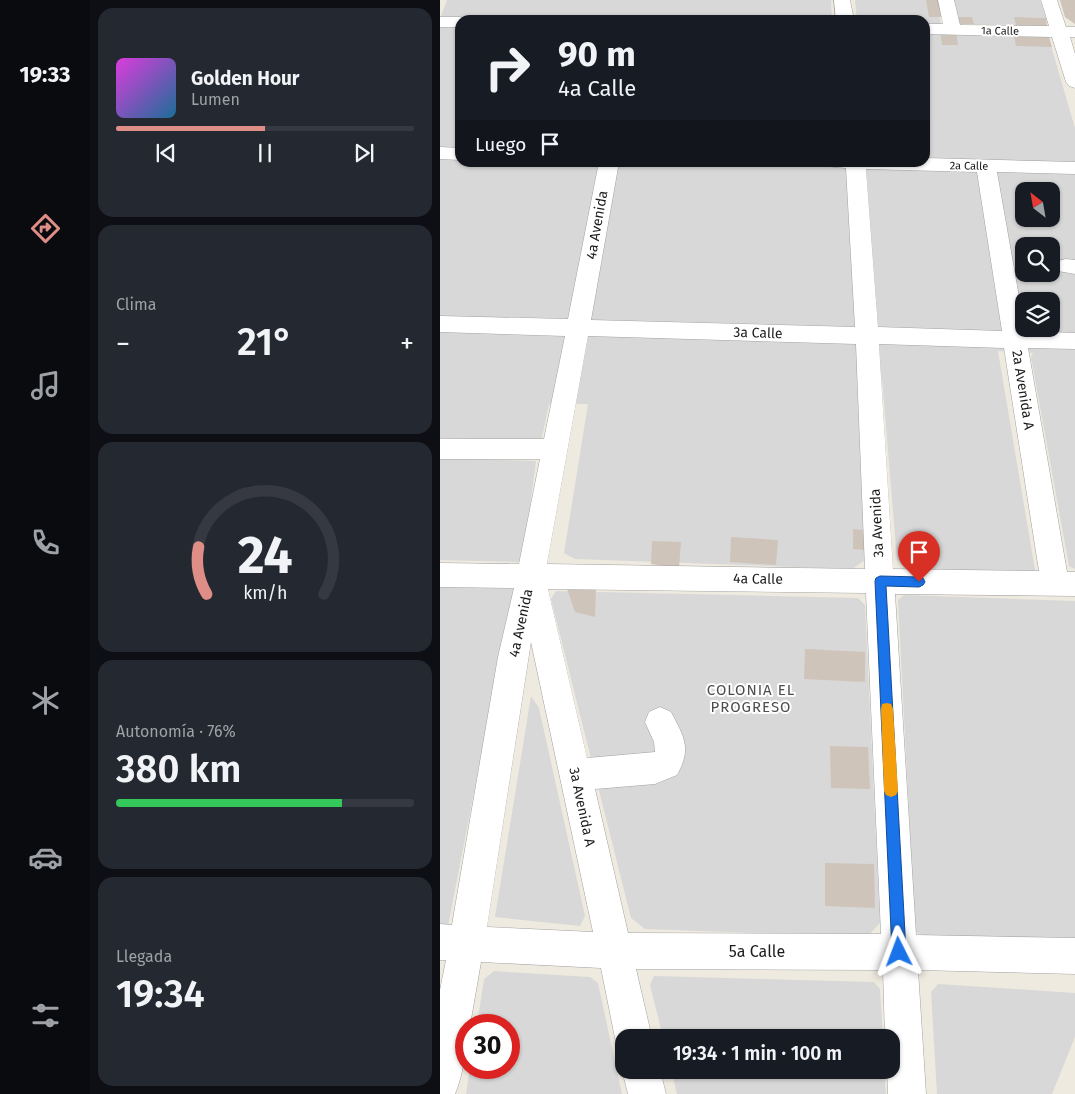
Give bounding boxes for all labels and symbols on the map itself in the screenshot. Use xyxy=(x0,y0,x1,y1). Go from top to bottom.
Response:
street label: 1a Calle xyxy=(981,24,1019,38)
street label: 2a Calle xyxy=(950,159,988,173)
north arrow xyxy=(1015,182,1060,228)
street label: 4a Avenida xyxy=(583,189,611,261)
street label: 3a Calle xyxy=(733,324,783,342)
street label: 2a Avenida A xyxy=(1008,349,1038,431)
street label: 3a Avenida xyxy=(867,488,887,558)
pin xyxy=(898,531,940,582)
street label: 4a Calle xyxy=(733,570,783,588)
street label: 4a Avenida xyxy=(505,587,537,659)
district label: COLONIA EL PROGRESO xyxy=(707,681,795,716)
street label: 3a Avenida A xyxy=(565,766,599,848)
position arrow xyxy=(872,925,924,977)
street label: 5a Calle xyxy=(729,942,785,961)
speed limit sign: 30 xyxy=(455,1014,520,1079)

